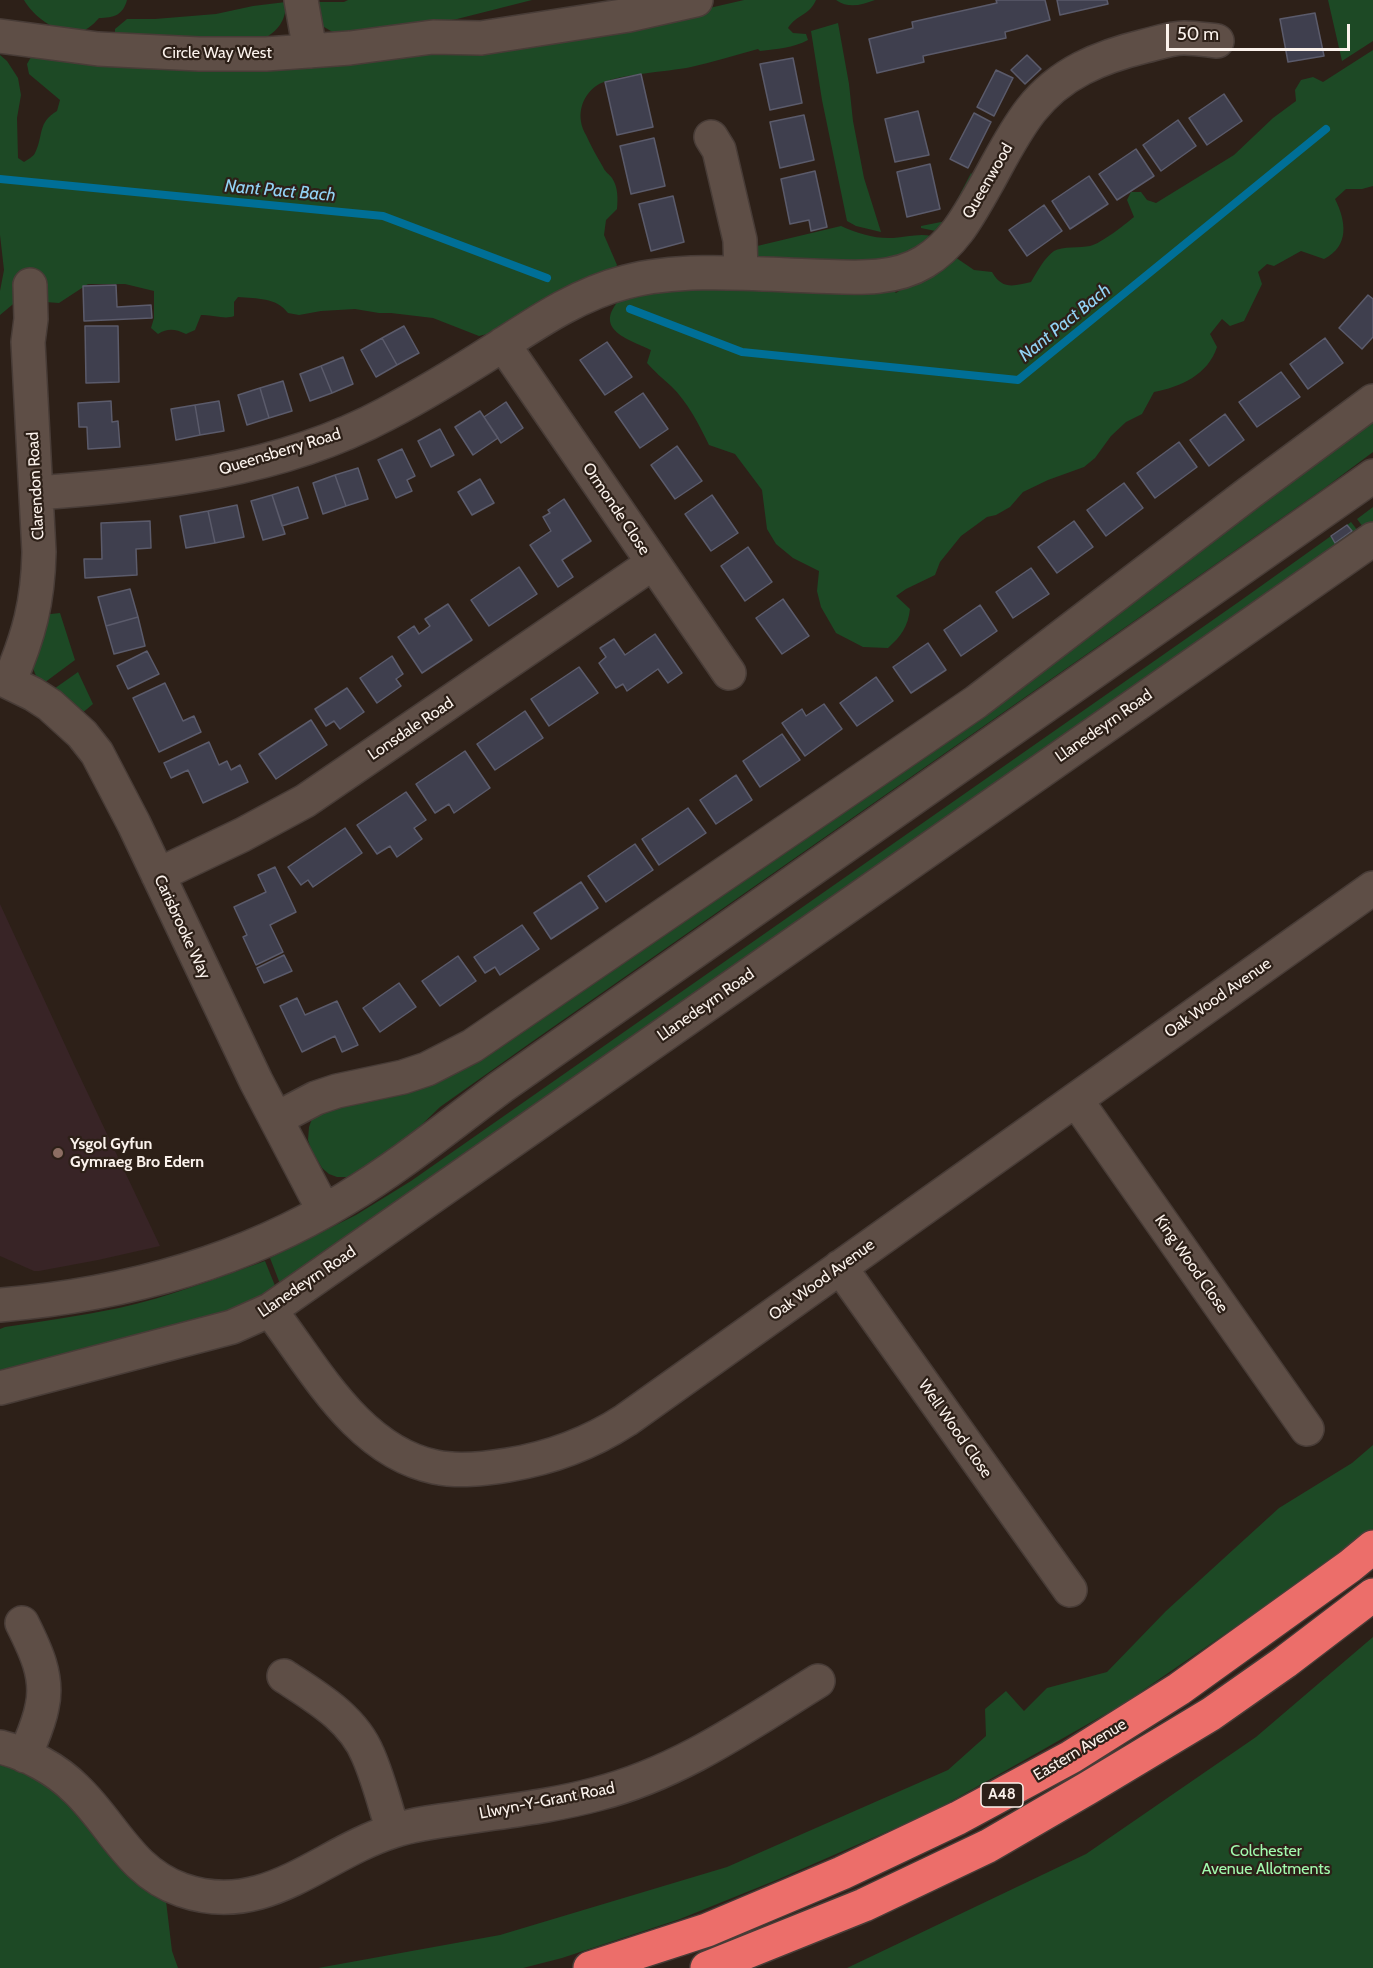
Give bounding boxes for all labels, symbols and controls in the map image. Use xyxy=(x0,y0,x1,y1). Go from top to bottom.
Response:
scale bar xyxy=(1169,12,1354,50)
text: 50 m xyxy=(1177,23,1219,45)
street label: Circle Way West xyxy=(162,43,272,63)
street label: Queenwood xyxy=(959,140,1017,222)
water label: Nant Pact Bach xyxy=(223,175,337,207)
water label: Nant Pact Bach xyxy=(1015,279,1115,367)
street label: Queensberry Road xyxy=(217,424,343,480)
street label: Clarendon Road xyxy=(24,431,48,541)
street label: Ormonde Close xyxy=(578,459,654,559)
street label: Llanedeyrn Road xyxy=(1052,685,1156,767)
street label: Lonsdale Road xyxy=(365,693,457,765)
street label: Carisbrooke Way xyxy=(150,872,214,982)
street label: Oak Wood Avenue xyxy=(1161,954,1275,1042)
street label: Llanedeyrn Road xyxy=(654,964,758,1046)
place label: Ysgol Gyfun Gymraeg Bro Edern xyxy=(70,1134,204,1172)
marker: Ysgol Gyfun Gymraeg Bro Edern xyxy=(51,1146,65,1160)
street label: King Wood Close xyxy=(1150,1211,1232,1317)
street label: Oak Wood Avenue xyxy=(765,1235,879,1325)
street label: Llanedeyrn Road xyxy=(254,1242,360,1322)
street label: Well Wood Close xyxy=(914,1376,996,1482)
street label: Eastern Avenue xyxy=(1030,1715,1130,1785)
street label: Llwyn-Y-Grant Road xyxy=(478,1778,616,1824)
road number: A48 xyxy=(981,1783,1023,1807)
park label: Colchester Avenue Allotments xyxy=(1202,1841,1330,1879)

